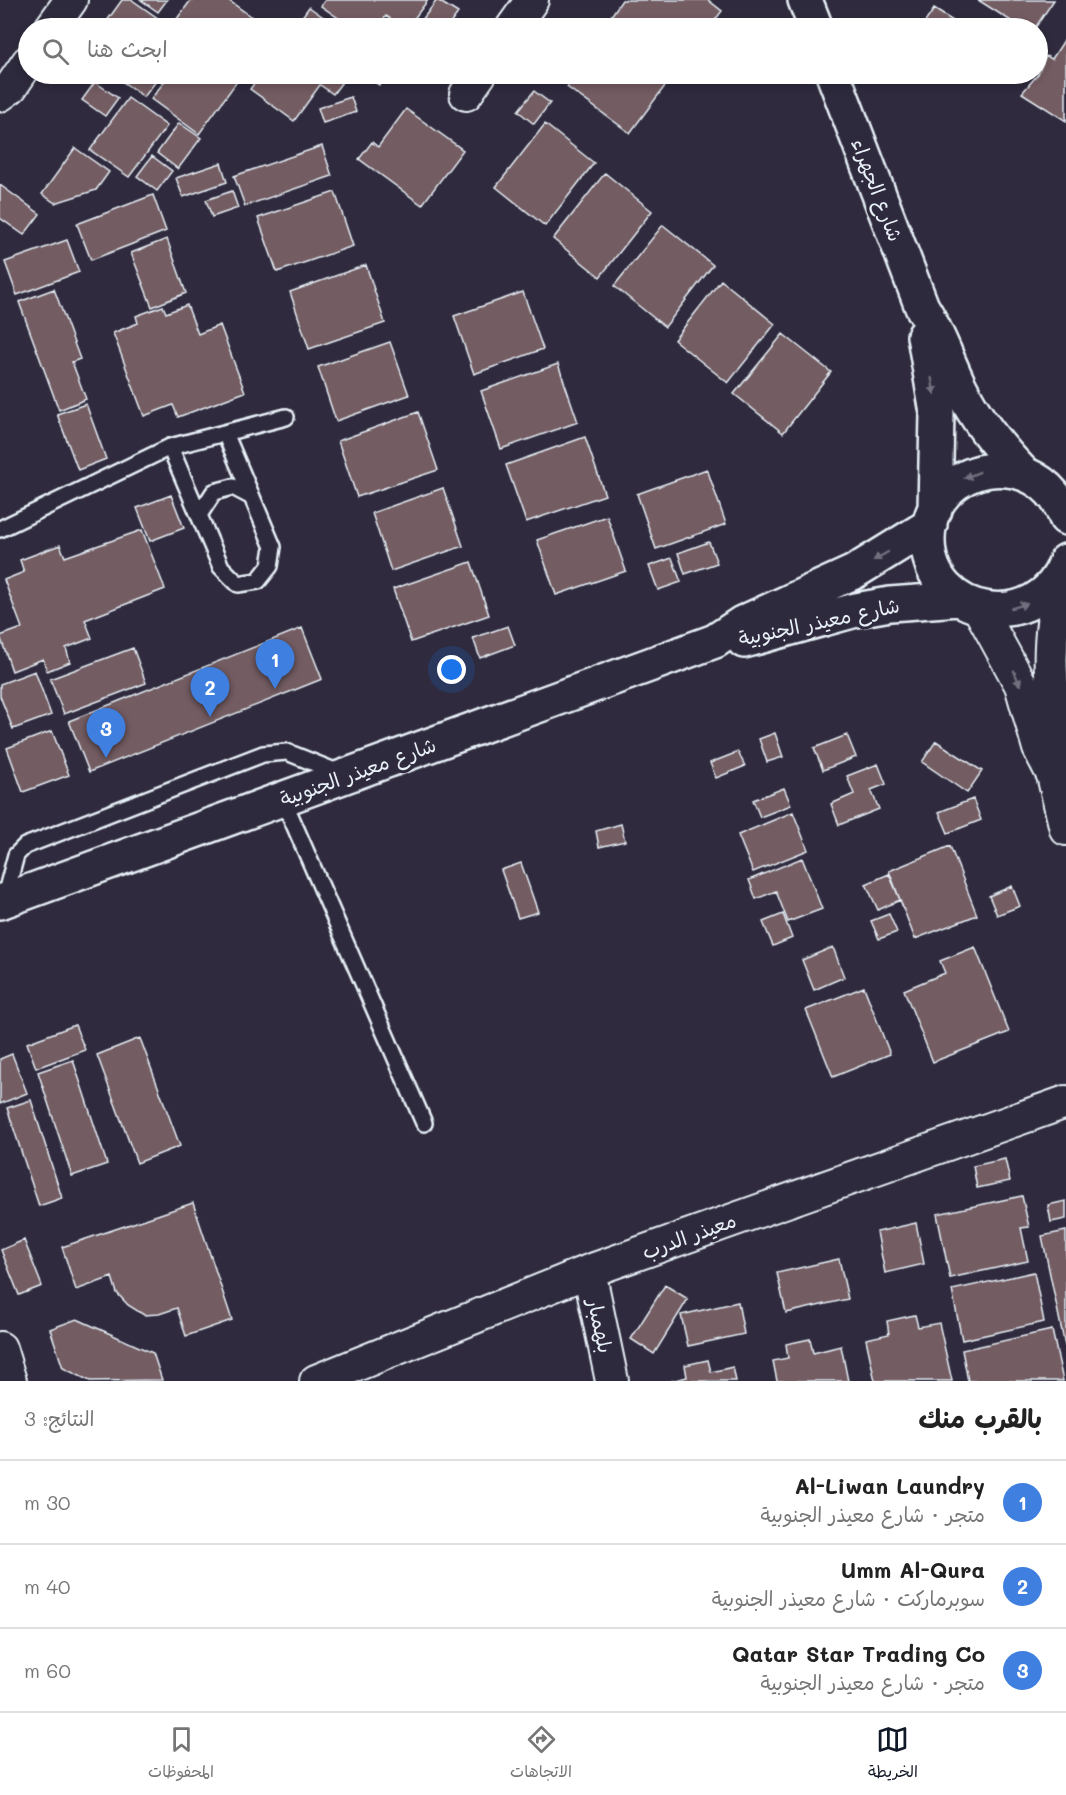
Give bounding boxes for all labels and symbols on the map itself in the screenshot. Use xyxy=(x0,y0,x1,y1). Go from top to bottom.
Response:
street label: شارع الجهراء xyxy=(845,134,909,246)
one-way arrow xyxy=(929,376,938,395)
one-way arrow xyxy=(963,470,981,480)
one-way arrow xyxy=(873,551,889,562)
street label: شارع معيذر الجنوبية xyxy=(736,591,902,653)
one-way arrow xyxy=(1010,601,1028,610)
pin: 1 xyxy=(256,640,294,689)
your location xyxy=(437,655,466,684)
pin: 2 xyxy=(190,668,230,717)
one-way arrow xyxy=(1012,669,1022,687)
pin: 3 xyxy=(86,708,126,758)
street label: شارع معيذر الجنوبية xyxy=(276,731,440,813)
street label: معيذر الدرب xyxy=(638,1206,739,1264)
street label: بلهمبار xyxy=(582,1294,619,1355)

